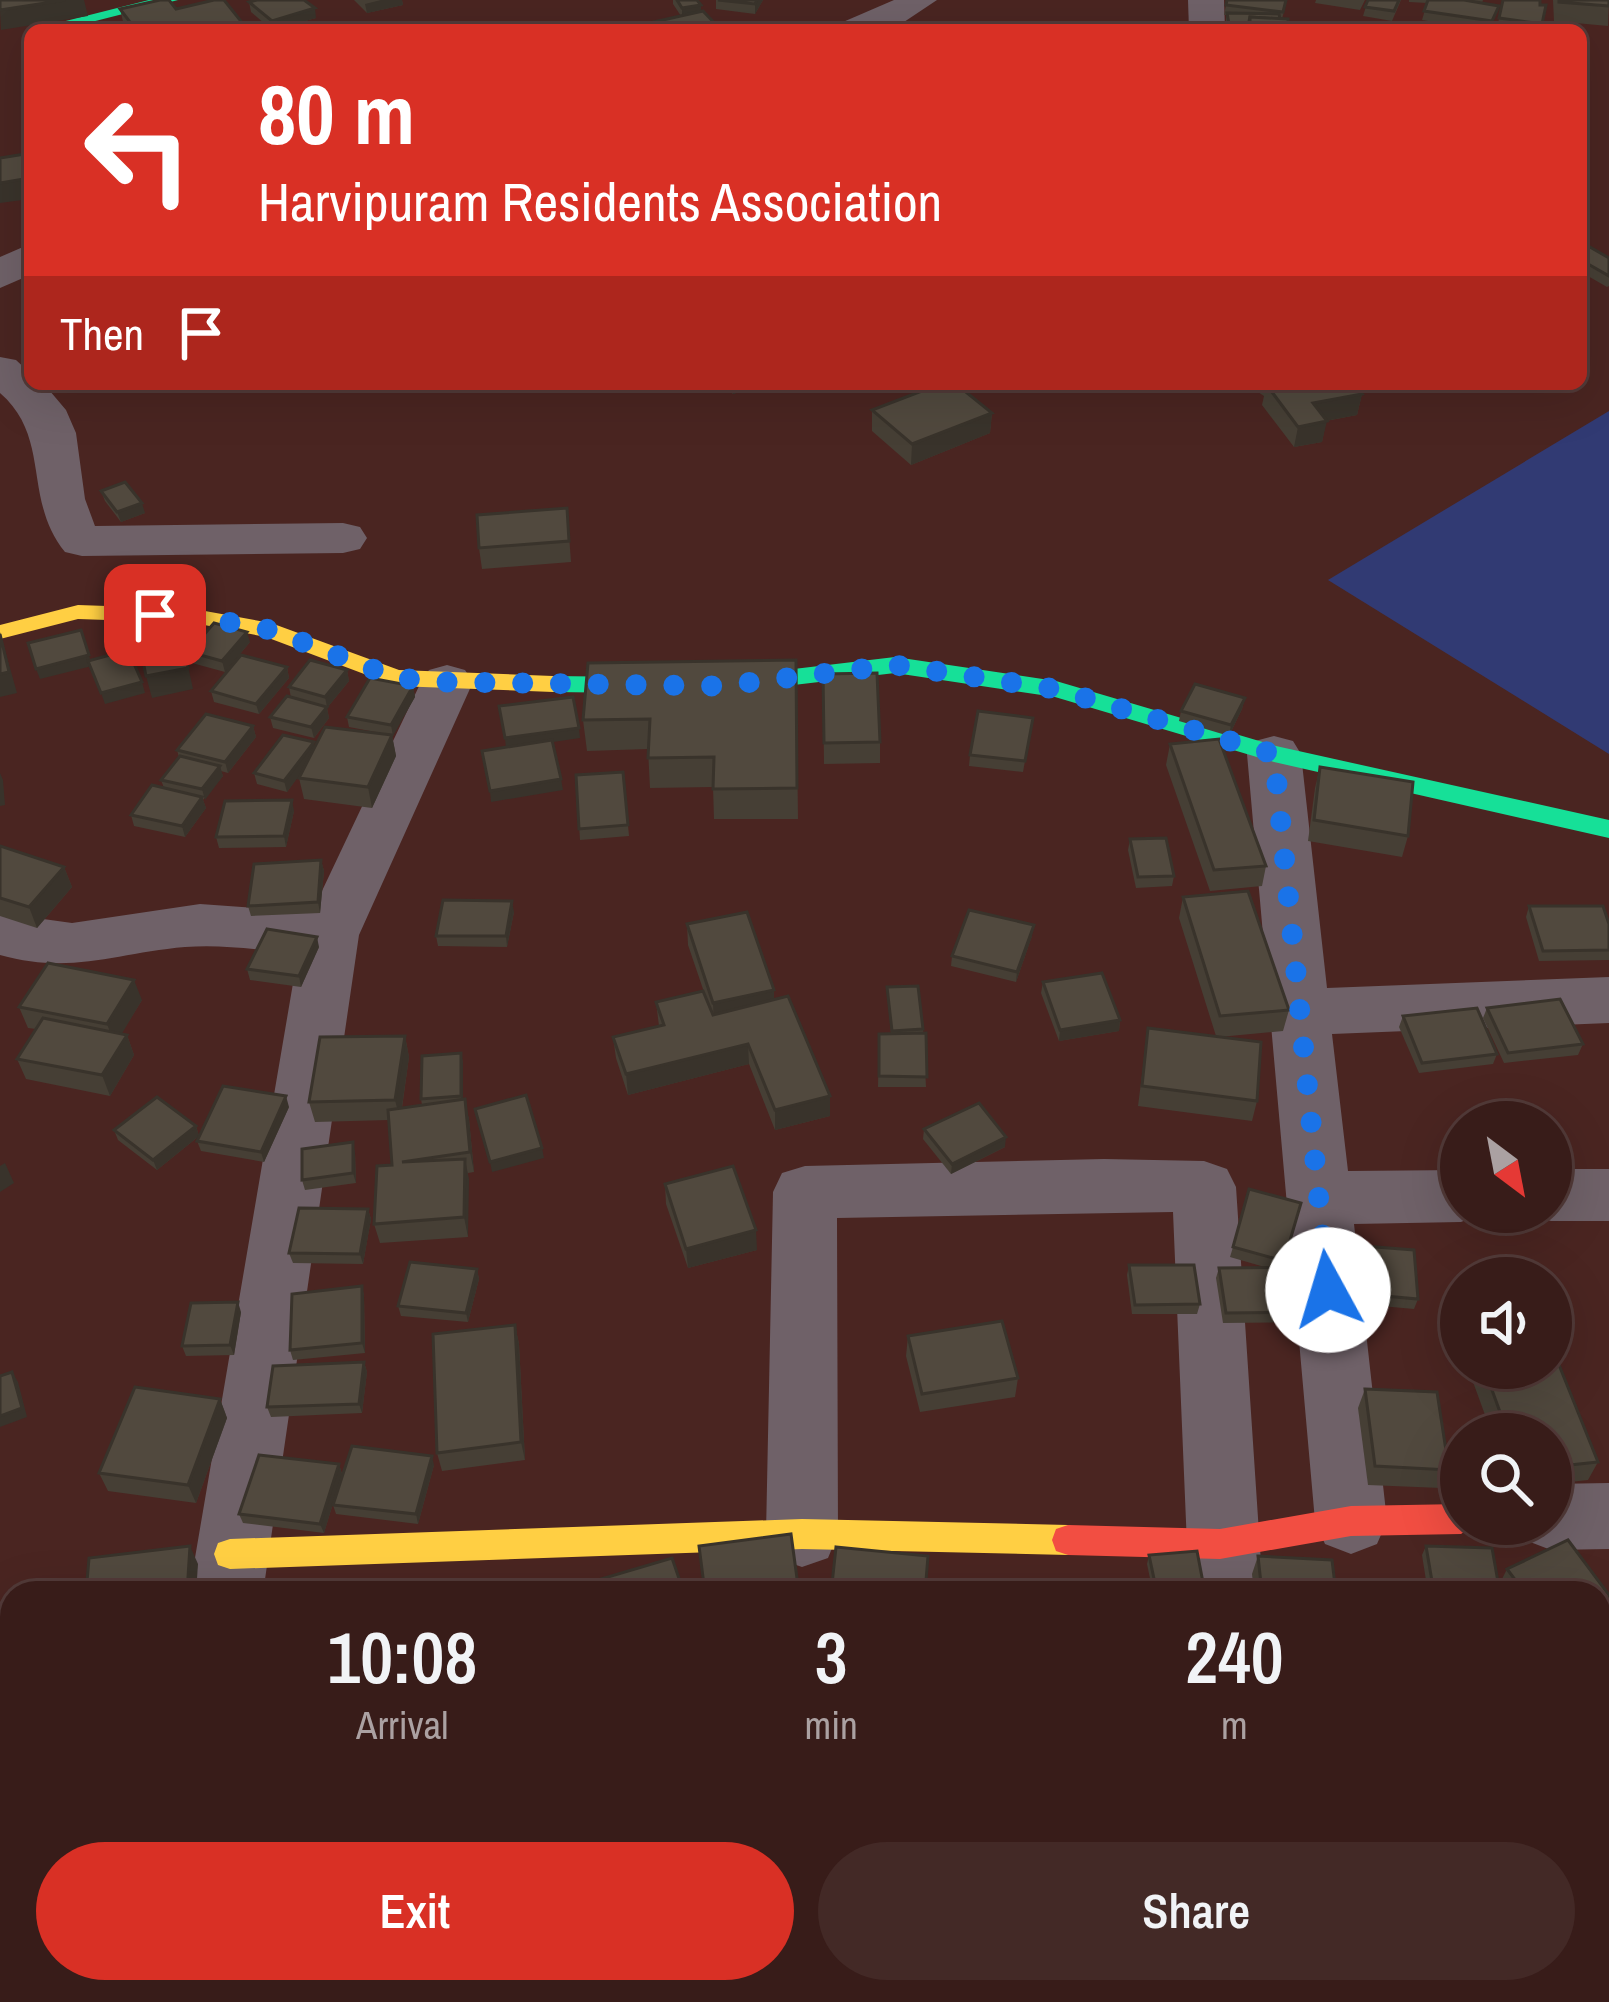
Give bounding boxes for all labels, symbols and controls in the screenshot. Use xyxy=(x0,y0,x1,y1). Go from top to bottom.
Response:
text: 80 m xyxy=(258,57,415,170)
icon: left xyxy=(60,72,216,228)
text: Harvipuram Residents Association xyxy=(258,165,942,238)
icon: arrive xyxy=(168,300,234,366)
text: Then xyxy=(60,303,144,364)
pin xyxy=(104,564,206,666)
icon: arrive xyxy=(122,582,188,648)
north arrow xyxy=(1440,1101,1572,1233)
map controls xyxy=(1440,1101,1572,1545)
position arrow xyxy=(1265,1227,1391,1353)
button: sound xyxy=(1440,1257,1572,1389)
button: search xyxy=(1440,1413,1572,1545)
text: 10:08 xyxy=(327,1608,477,1705)
text: 3 xyxy=(815,1608,848,1705)
text: 240 xyxy=(1185,1608,1284,1705)
text: Arrival xyxy=(356,1699,448,1751)
text: min xyxy=(805,1699,858,1751)
text: m xyxy=(1221,1699,1248,1751)
button: Exit xyxy=(36,1842,794,1980)
button: Share xyxy=(818,1842,1575,1980)

